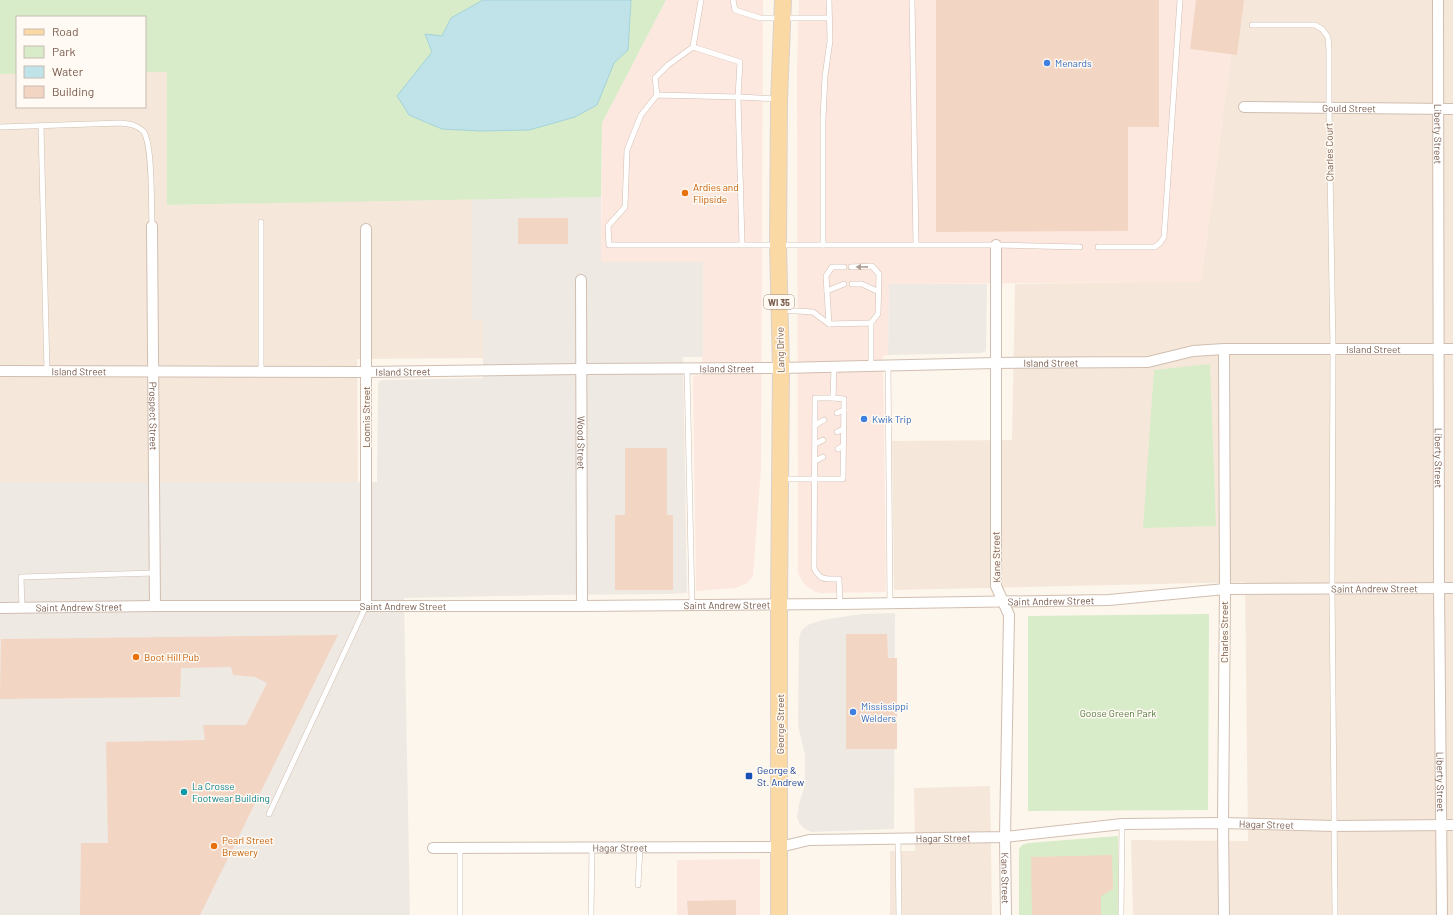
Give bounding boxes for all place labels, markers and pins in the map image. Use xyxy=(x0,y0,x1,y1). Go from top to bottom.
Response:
place label: Menards xyxy=(1055,57,1092,69)
marker: Menards xyxy=(1042,58,1052,68)
place label: Ardies and Flipside xyxy=(693,181,739,205)
marker: Ardies and Flipside xyxy=(680,188,690,198)
place label: Kwik Trip xyxy=(872,413,912,425)
marker: Kwik Trip xyxy=(859,414,869,424)
place label: Boot Hill Pub xyxy=(144,651,199,663)
marker: Boot Hill Pub xyxy=(131,652,141,662)
place label: Mississippi Welders xyxy=(861,700,908,724)
marker: Mississippi Welders xyxy=(848,707,858,717)
place label: George & St. Andrew xyxy=(757,764,804,788)
marker: George & St. Andrew xyxy=(744,771,754,781)
place label: La Crosse Footwear Building xyxy=(192,780,270,804)
marker: La Crosse Footwear Building xyxy=(179,787,189,797)
place label: Pearl Street Brewery xyxy=(222,834,274,858)
marker: Pearl Street Brewery xyxy=(209,841,219,851)

